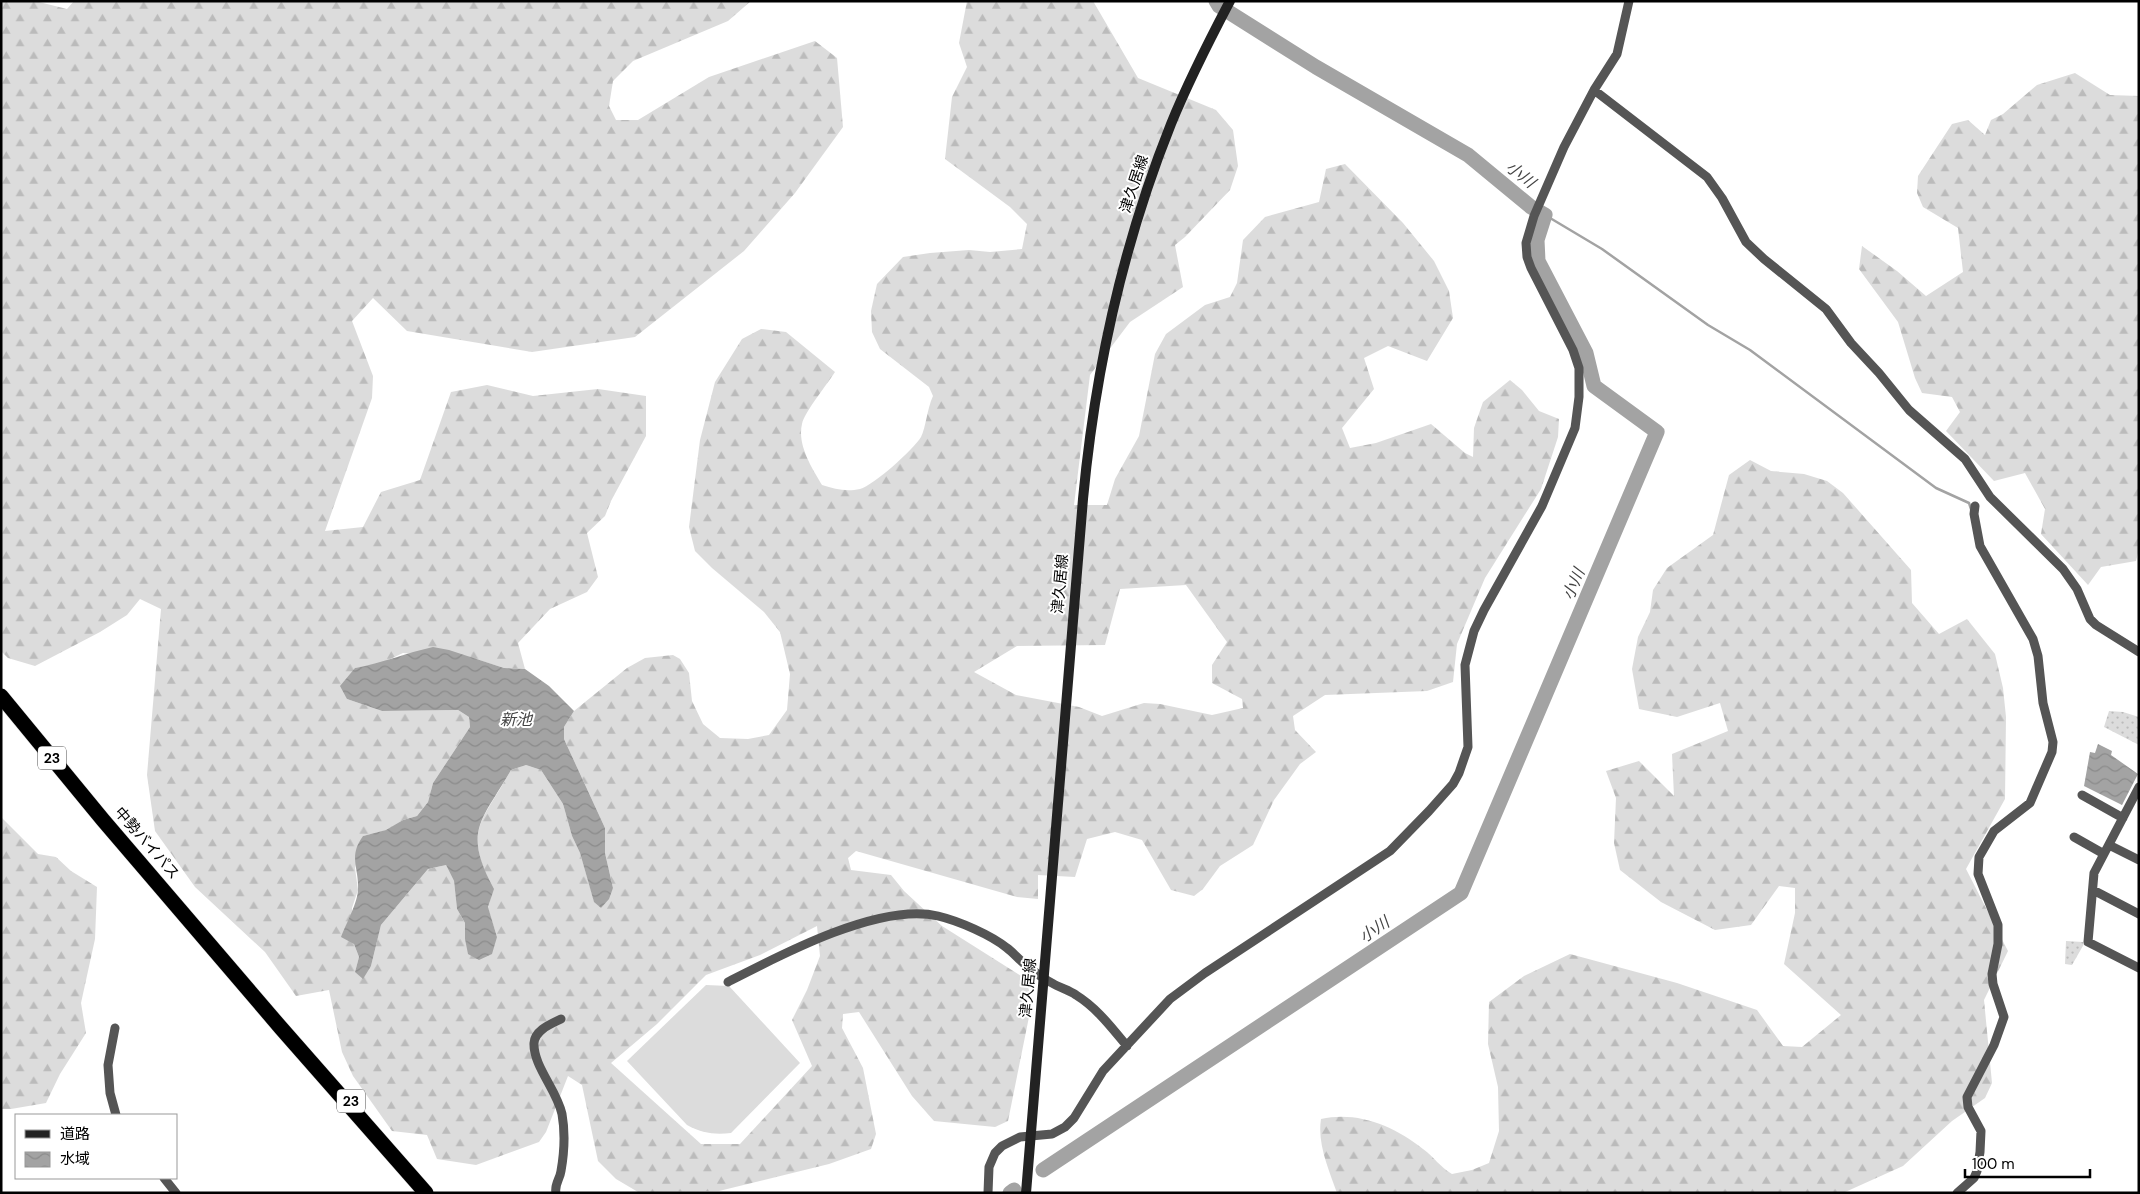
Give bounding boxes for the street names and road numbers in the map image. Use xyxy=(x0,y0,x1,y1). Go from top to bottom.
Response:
street label: 津久居線 xyxy=(1115,152,1153,216)
street label: 津久居線 xyxy=(1047,553,1073,615)
road number: 23 xyxy=(38,746,66,770)
street label: 中勢バイパス xyxy=(110,803,184,883)
street label: 津久居線 xyxy=(1015,957,1041,1019)
road number: 23 xyxy=(337,1090,365,1112)

